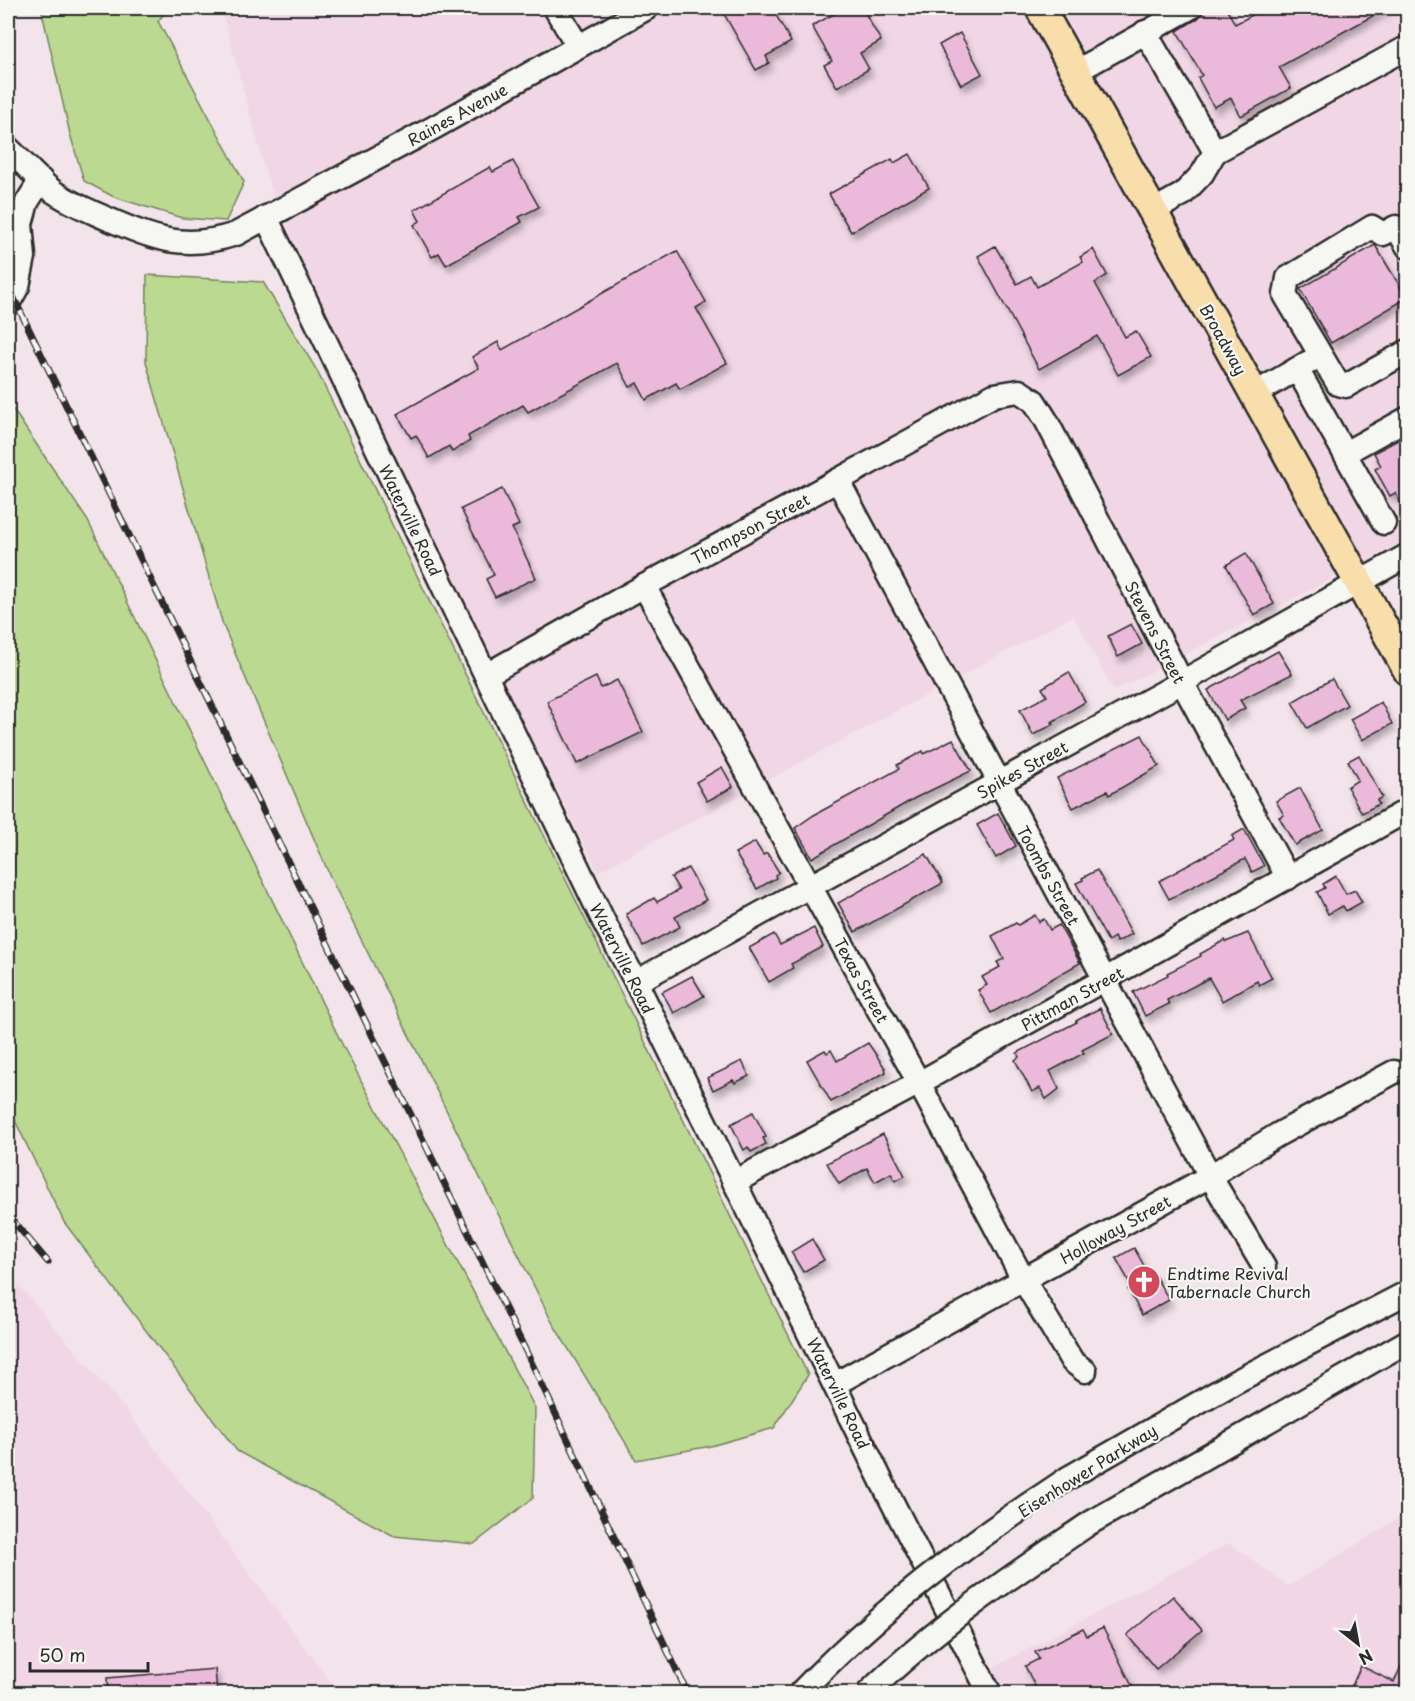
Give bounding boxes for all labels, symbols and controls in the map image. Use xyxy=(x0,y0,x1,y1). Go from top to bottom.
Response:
street label: Raines Avenue xyxy=(403,76,512,151)
street label: Broadway xyxy=(1195,299,1253,379)
street label: Waterville Road xyxy=(374,460,448,580)
street label: Thompson Street xyxy=(686,487,814,569)
street label: Stevens Street xyxy=(1120,577,1192,688)
street label: Spikes Street xyxy=(972,734,1072,804)
street label: Toombs Street xyxy=(1012,821,1086,930)
street label: Waterville Road xyxy=(585,899,661,1017)
street label: Texas Street xyxy=(829,933,895,1027)
street label: Pittman Street xyxy=(1016,960,1128,1036)
street label: Holloway Street xyxy=(1055,1188,1175,1269)
place label: Endtime Revival Tabernacle Church xyxy=(1167,1261,1311,1303)
church icon: Endtime Revival Tabernacle Church xyxy=(1126,1264,1162,1300)
street label: Waterville Road xyxy=(802,1333,876,1453)
street label: Eisenhower Parkway xyxy=(1013,1418,1161,1522)
north arrow xyxy=(1328,1614,1388,1674)
scale bar xyxy=(30,1635,148,1673)
text: 50 m xyxy=(39,1641,86,1668)
text: N xyxy=(1355,1644,1378,1671)

